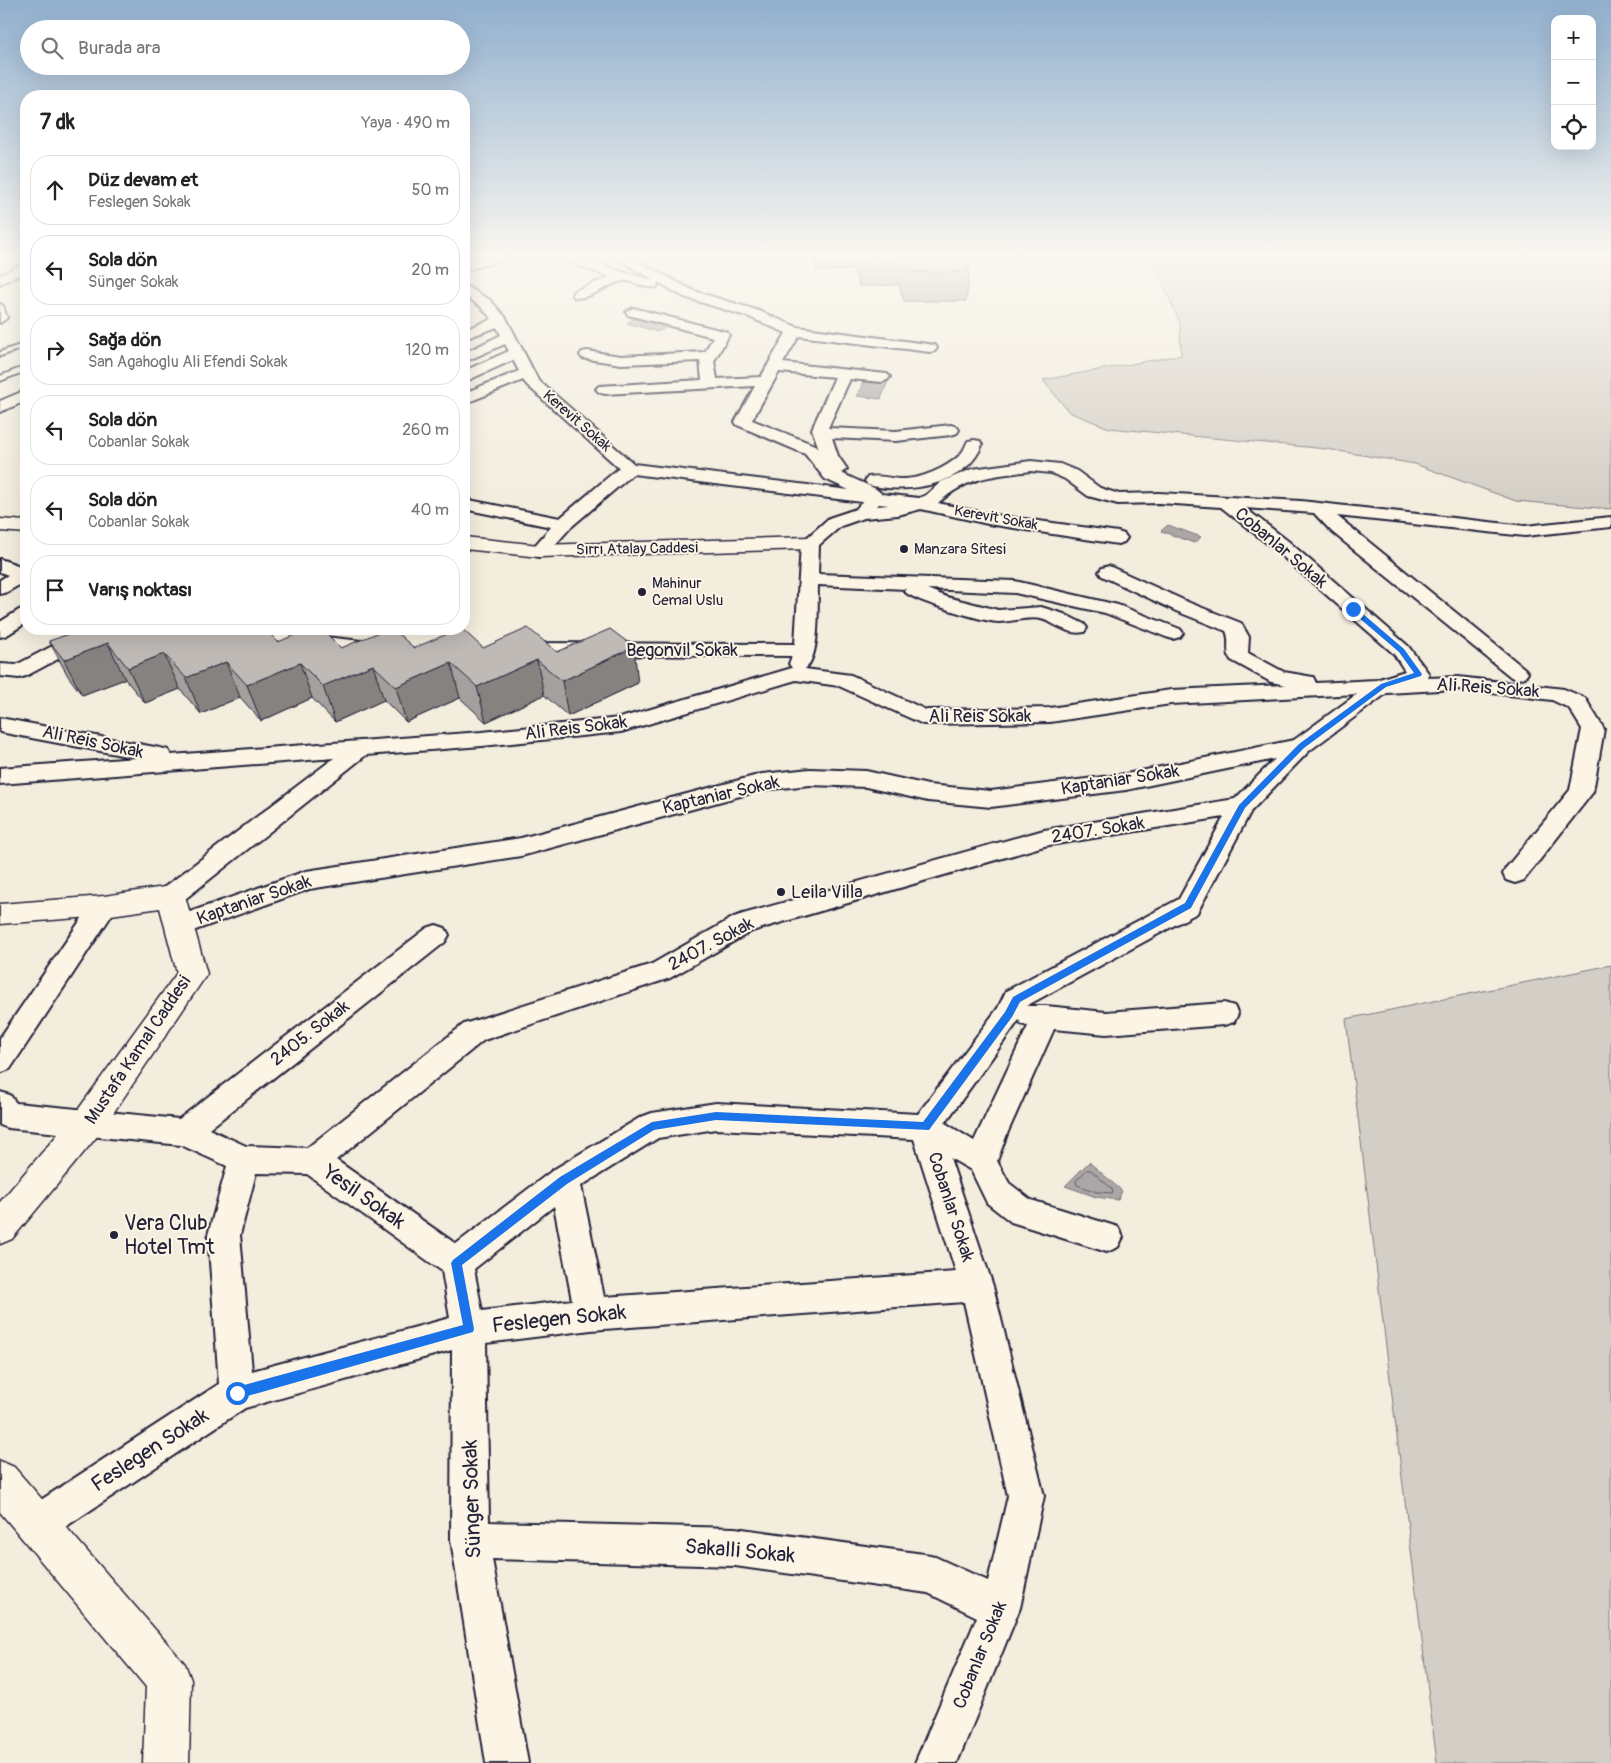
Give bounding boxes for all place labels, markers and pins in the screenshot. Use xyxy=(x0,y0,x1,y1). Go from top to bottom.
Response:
place label: Manzara Sitesi xyxy=(914,540,1006,559)
marker: Manzara Sitesi xyxy=(898,543,910,555)
place label: Mahinur Cemal Uslu xyxy=(652,574,723,610)
marker: Mahinur Cemal Uslu xyxy=(636,586,648,598)
place label: Leila Villa xyxy=(791,881,863,904)
marker: Leila Villa xyxy=(775,886,787,898)
place label: Vera Club Hotel Tmt xyxy=(124,1210,215,1261)
marker: Vera Club Hotel Tmt xyxy=(108,1229,120,1241)

